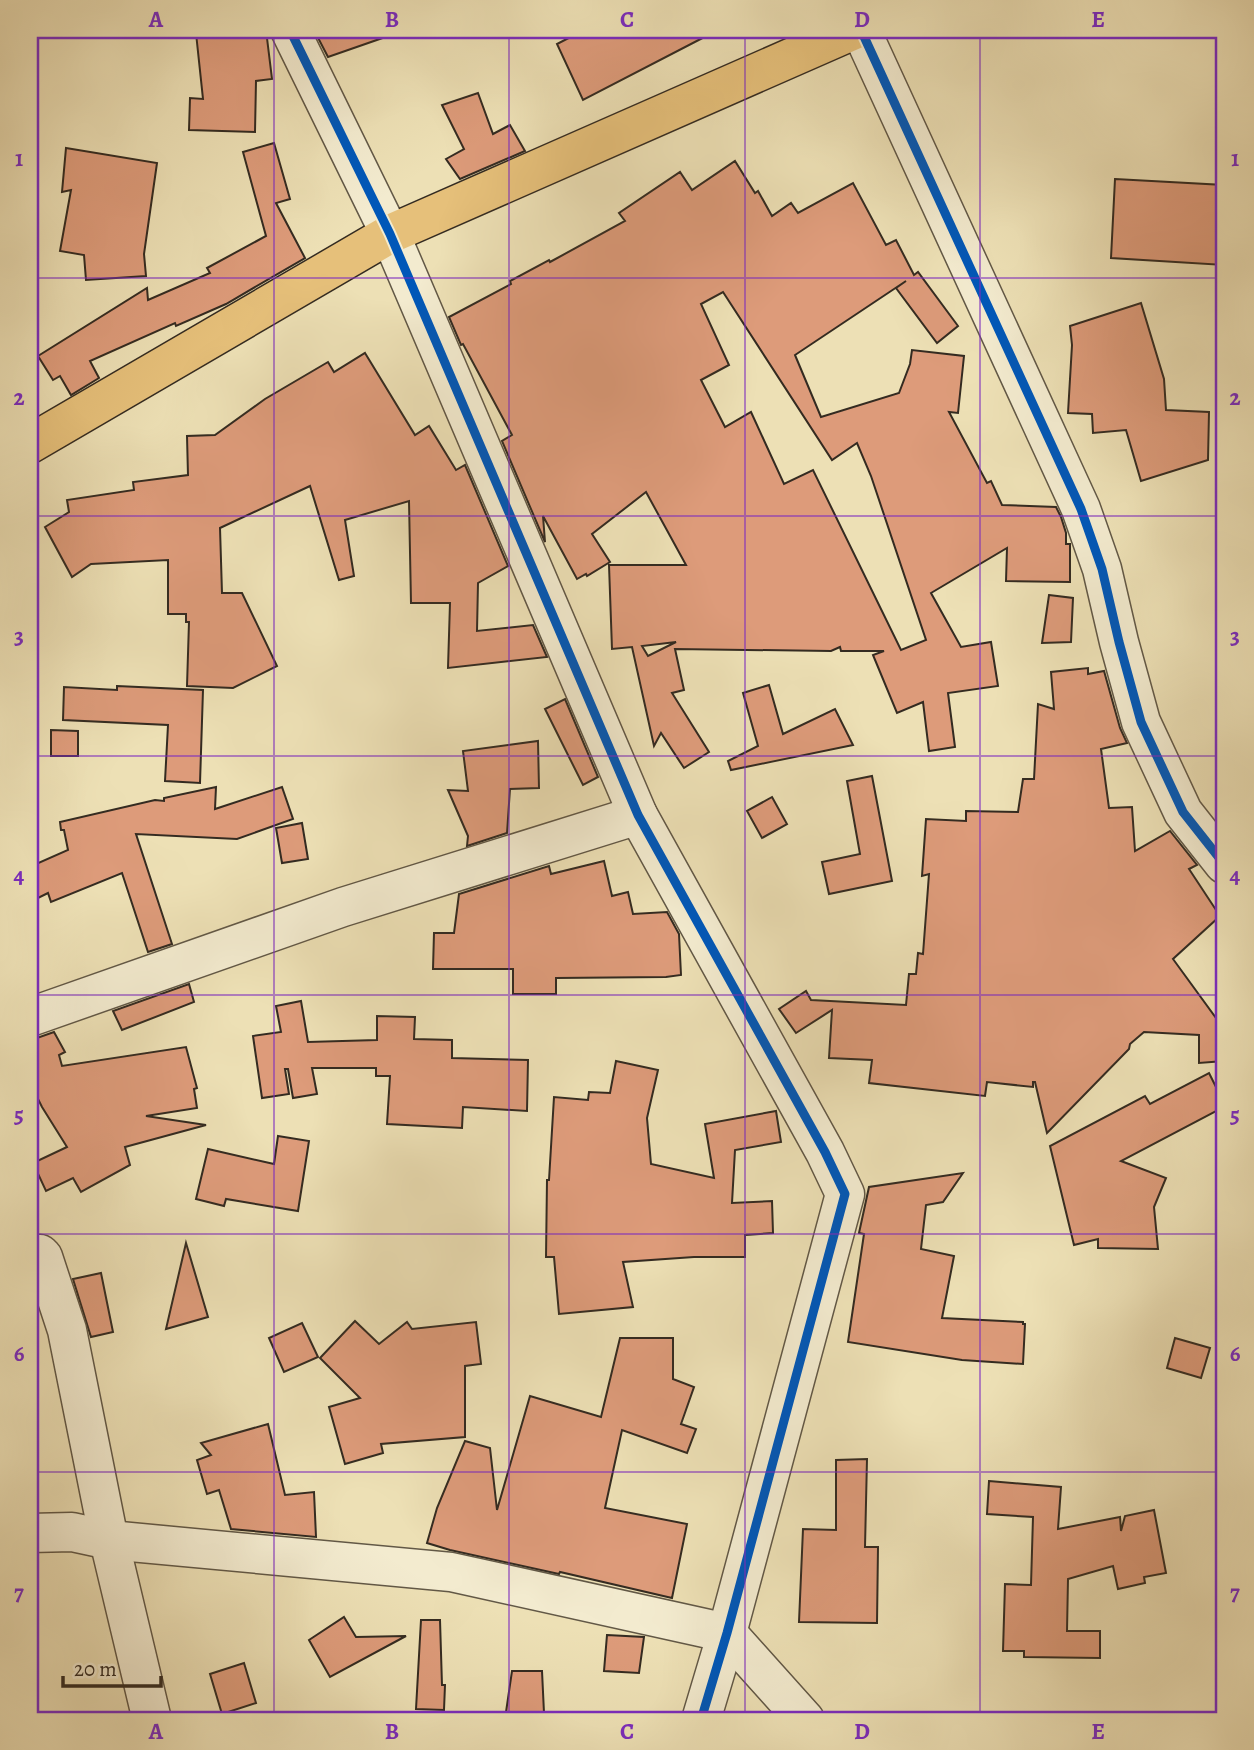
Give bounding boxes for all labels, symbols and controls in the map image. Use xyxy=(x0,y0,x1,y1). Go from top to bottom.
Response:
text: A xyxy=(148,4,164,35)
text: B xyxy=(385,4,399,35)
text: C xyxy=(620,4,634,35)
text: D xyxy=(854,4,870,35)
text: E xyxy=(1091,4,1105,35)
text: 1 xyxy=(15,143,23,174)
text: 1 xyxy=(1231,143,1239,174)
text: 2 xyxy=(13,382,25,413)
text: 2 xyxy=(1229,382,1241,413)
text: 3 xyxy=(14,621,24,652)
text: 3 xyxy=(1230,621,1240,652)
text: 4 xyxy=(14,860,25,891)
text: 4 xyxy=(1230,860,1241,891)
text: 5 xyxy=(14,1099,24,1130)
text: 5 xyxy=(1230,1099,1240,1130)
text: 6 xyxy=(14,1338,25,1369)
text: 6 xyxy=(1230,1338,1241,1369)
text: 7 xyxy=(14,1577,24,1608)
text: 7 xyxy=(1230,1577,1240,1608)
scale bar xyxy=(63,1645,161,1689)
text: 20 m xyxy=(74,1655,117,1683)
text: A xyxy=(148,1716,164,1747)
text: B xyxy=(385,1716,399,1747)
text: C xyxy=(620,1716,634,1747)
text: D xyxy=(854,1716,870,1747)
text: E xyxy=(1091,1716,1105,1747)

